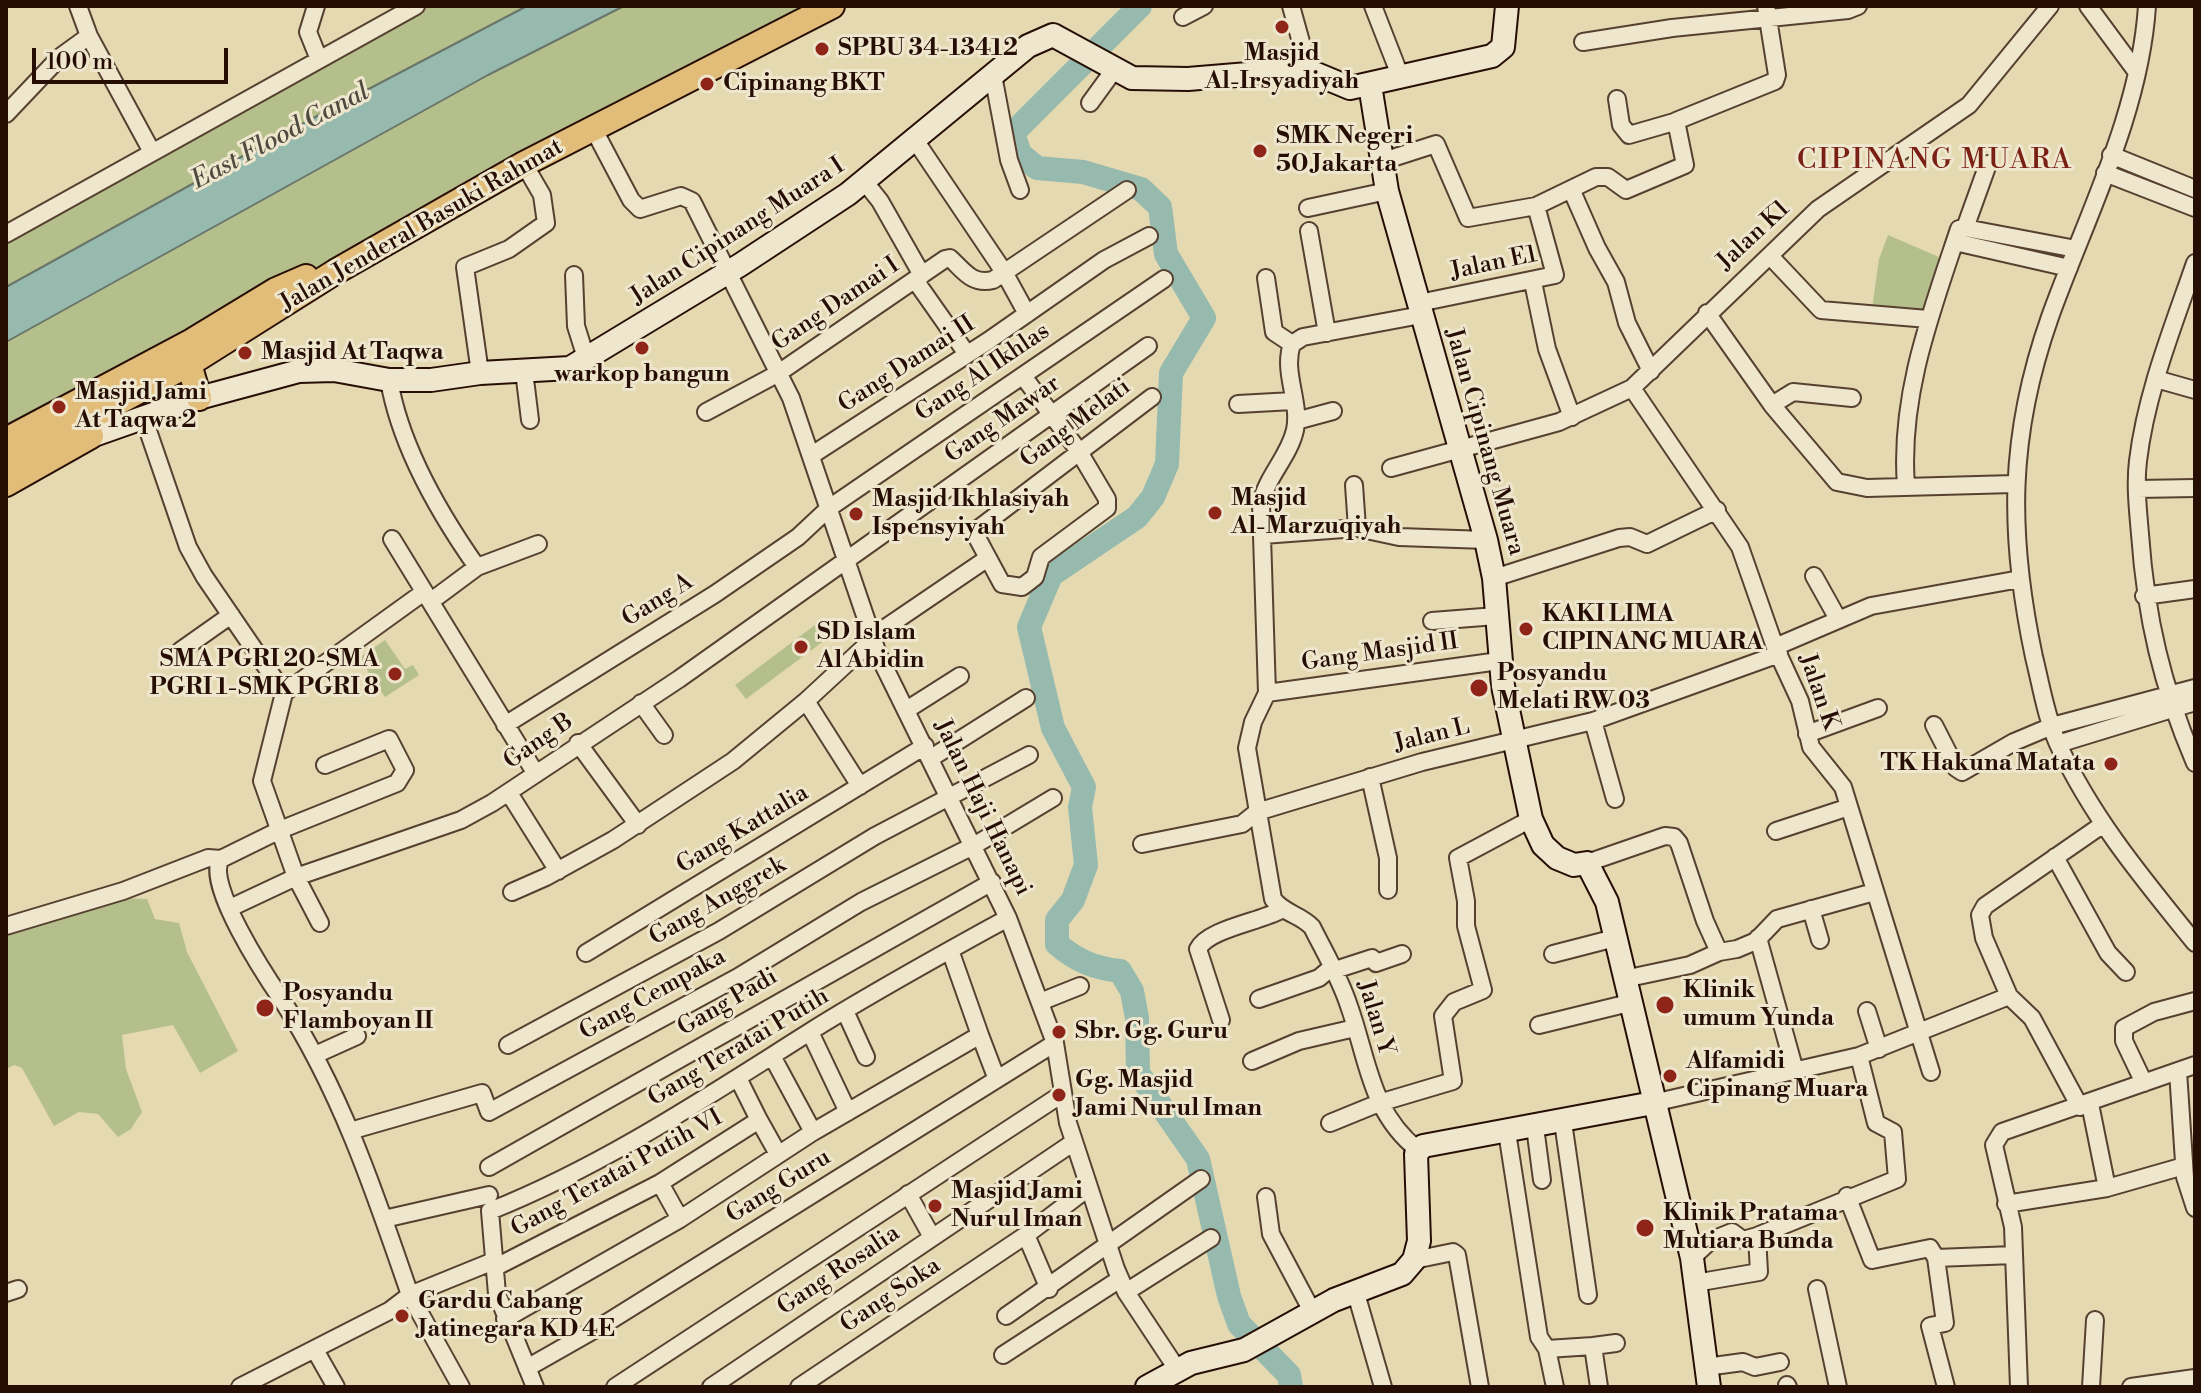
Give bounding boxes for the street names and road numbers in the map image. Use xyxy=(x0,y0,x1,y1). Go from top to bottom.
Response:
street label: Jalan Jenderal Basuki Rahmat xyxy=(276,133,568,319)
street label: Jalan Cipinang Muara I xyxy=(626,152,850,312)
street label: Jalan K1 xyxy=(1712,195,1796,277)
street label: Jalan E1 xyxy=(1448,241,1540,287)
street label: Gang Damai I xyxy=(767,252,905,358)
street label: Gang Damai II xyxy=(834,310,980,420)
street label: Gang Al Ikhlas xyxy=(910,318,1056,428)
street label: Jalan Cipinang Muara xyxy=(1438,325,1530,559)
street label: Gang Mawar xyxy=(940,370,1066,470)
street label: Gang Melati xyxy=(1015,373,1137,475)
street label: Gang A xyxy=(617,568,699,634)
street label: Gang Masjid II xyxy=(1300,628,1460,678)
street label: Jalan K xyxy=(1792,650,1844,734)
street label: Gang B xyxy=(499,708,579,776)
street label: Jalan L xyxy=(1391,713,1473,759)
street label: Jalan Haji Hanapi xyxy=(927,715,1037,901)
street label: Gang Kattalia xyxy=(672,779,814,881)
street label: Gang Anggrek xyxy=(645,851,791,953)
street label: Gang Cempaka xyxy=(575,943,731,1047)
street label: Gang Padi xyxy=(673,963,783,1043)
street label: Jalan Y xyxy=(1350,977,1400,1059)
street label: Gang Teratai Putih xyxy=(643,983,835,1113)
street label: Gang Teratai Putih VI xyxy=(506,1104,728,1244)
street label: Gang Guru xyxy=(722,1144,836,1230)
street label: Gang Rosalia xyxy=(772,1220,906,1322)
street label: Gang Soka xyxy=(836,1252,946,1340)

